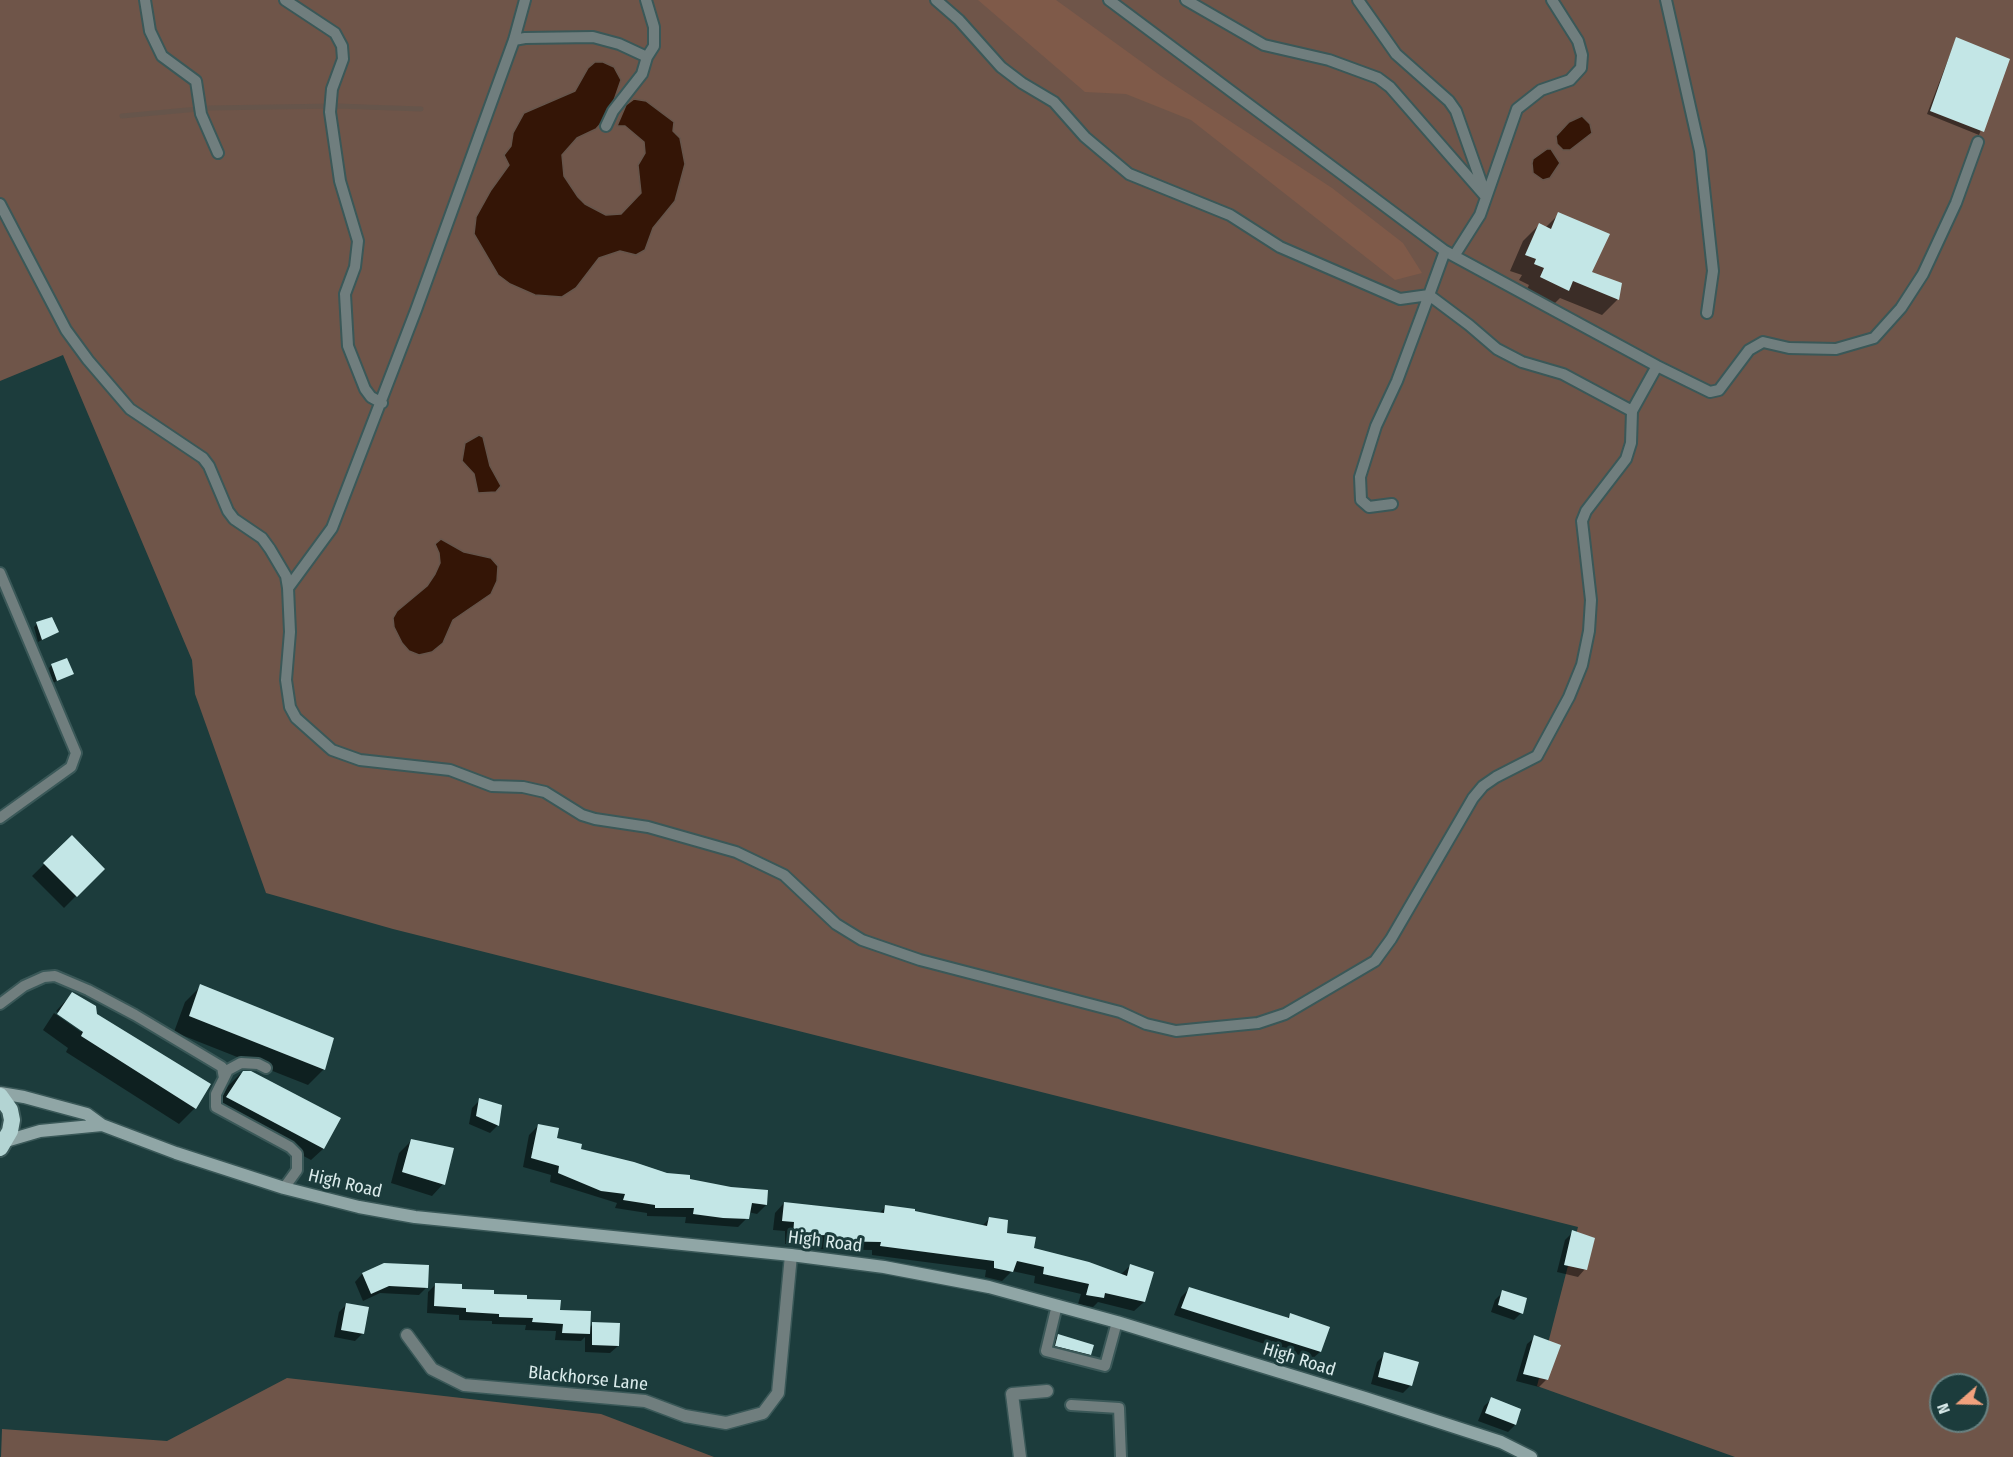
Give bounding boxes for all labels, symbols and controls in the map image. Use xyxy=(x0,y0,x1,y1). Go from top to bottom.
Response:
street label: High Road xyxy=(306,1165,384,1203)
street label: High Road xyxy=(786,1227,864,1257)
street label: High Road xyxy=(1260,1339,1338,1381)
street label: Blackhorse Lane xyxy=(527,1362,649,1396)
north arrow xyxy=(1929,1373,1989,1433)
text: N xyxy=(1933,1401,1954,1416)

